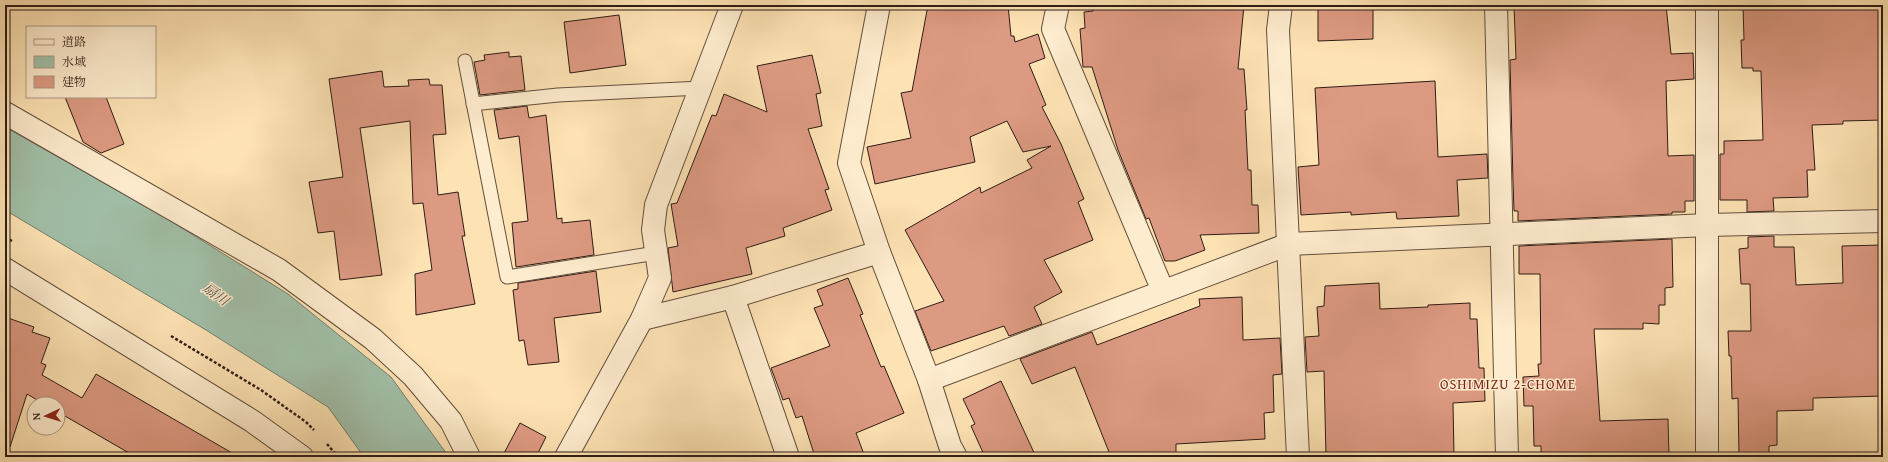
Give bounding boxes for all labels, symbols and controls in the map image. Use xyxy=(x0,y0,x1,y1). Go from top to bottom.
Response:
legend xyxy=(26,26,156,98)
text: 道路 xyxy=(62,33,86,50)
text: 水域 xyxy=(62,53,86,70)
text: 建物 xyxy=(62,73,86,90)
water label: 扇川 xyxy=(199,278,235,311)
district label: OSHIMIZU 2-CHOME xyxy=(1440,374,1576,394)
north arrow xyxy=(26,396,66,436)
text: N xyxy=(28,412,44,421)

